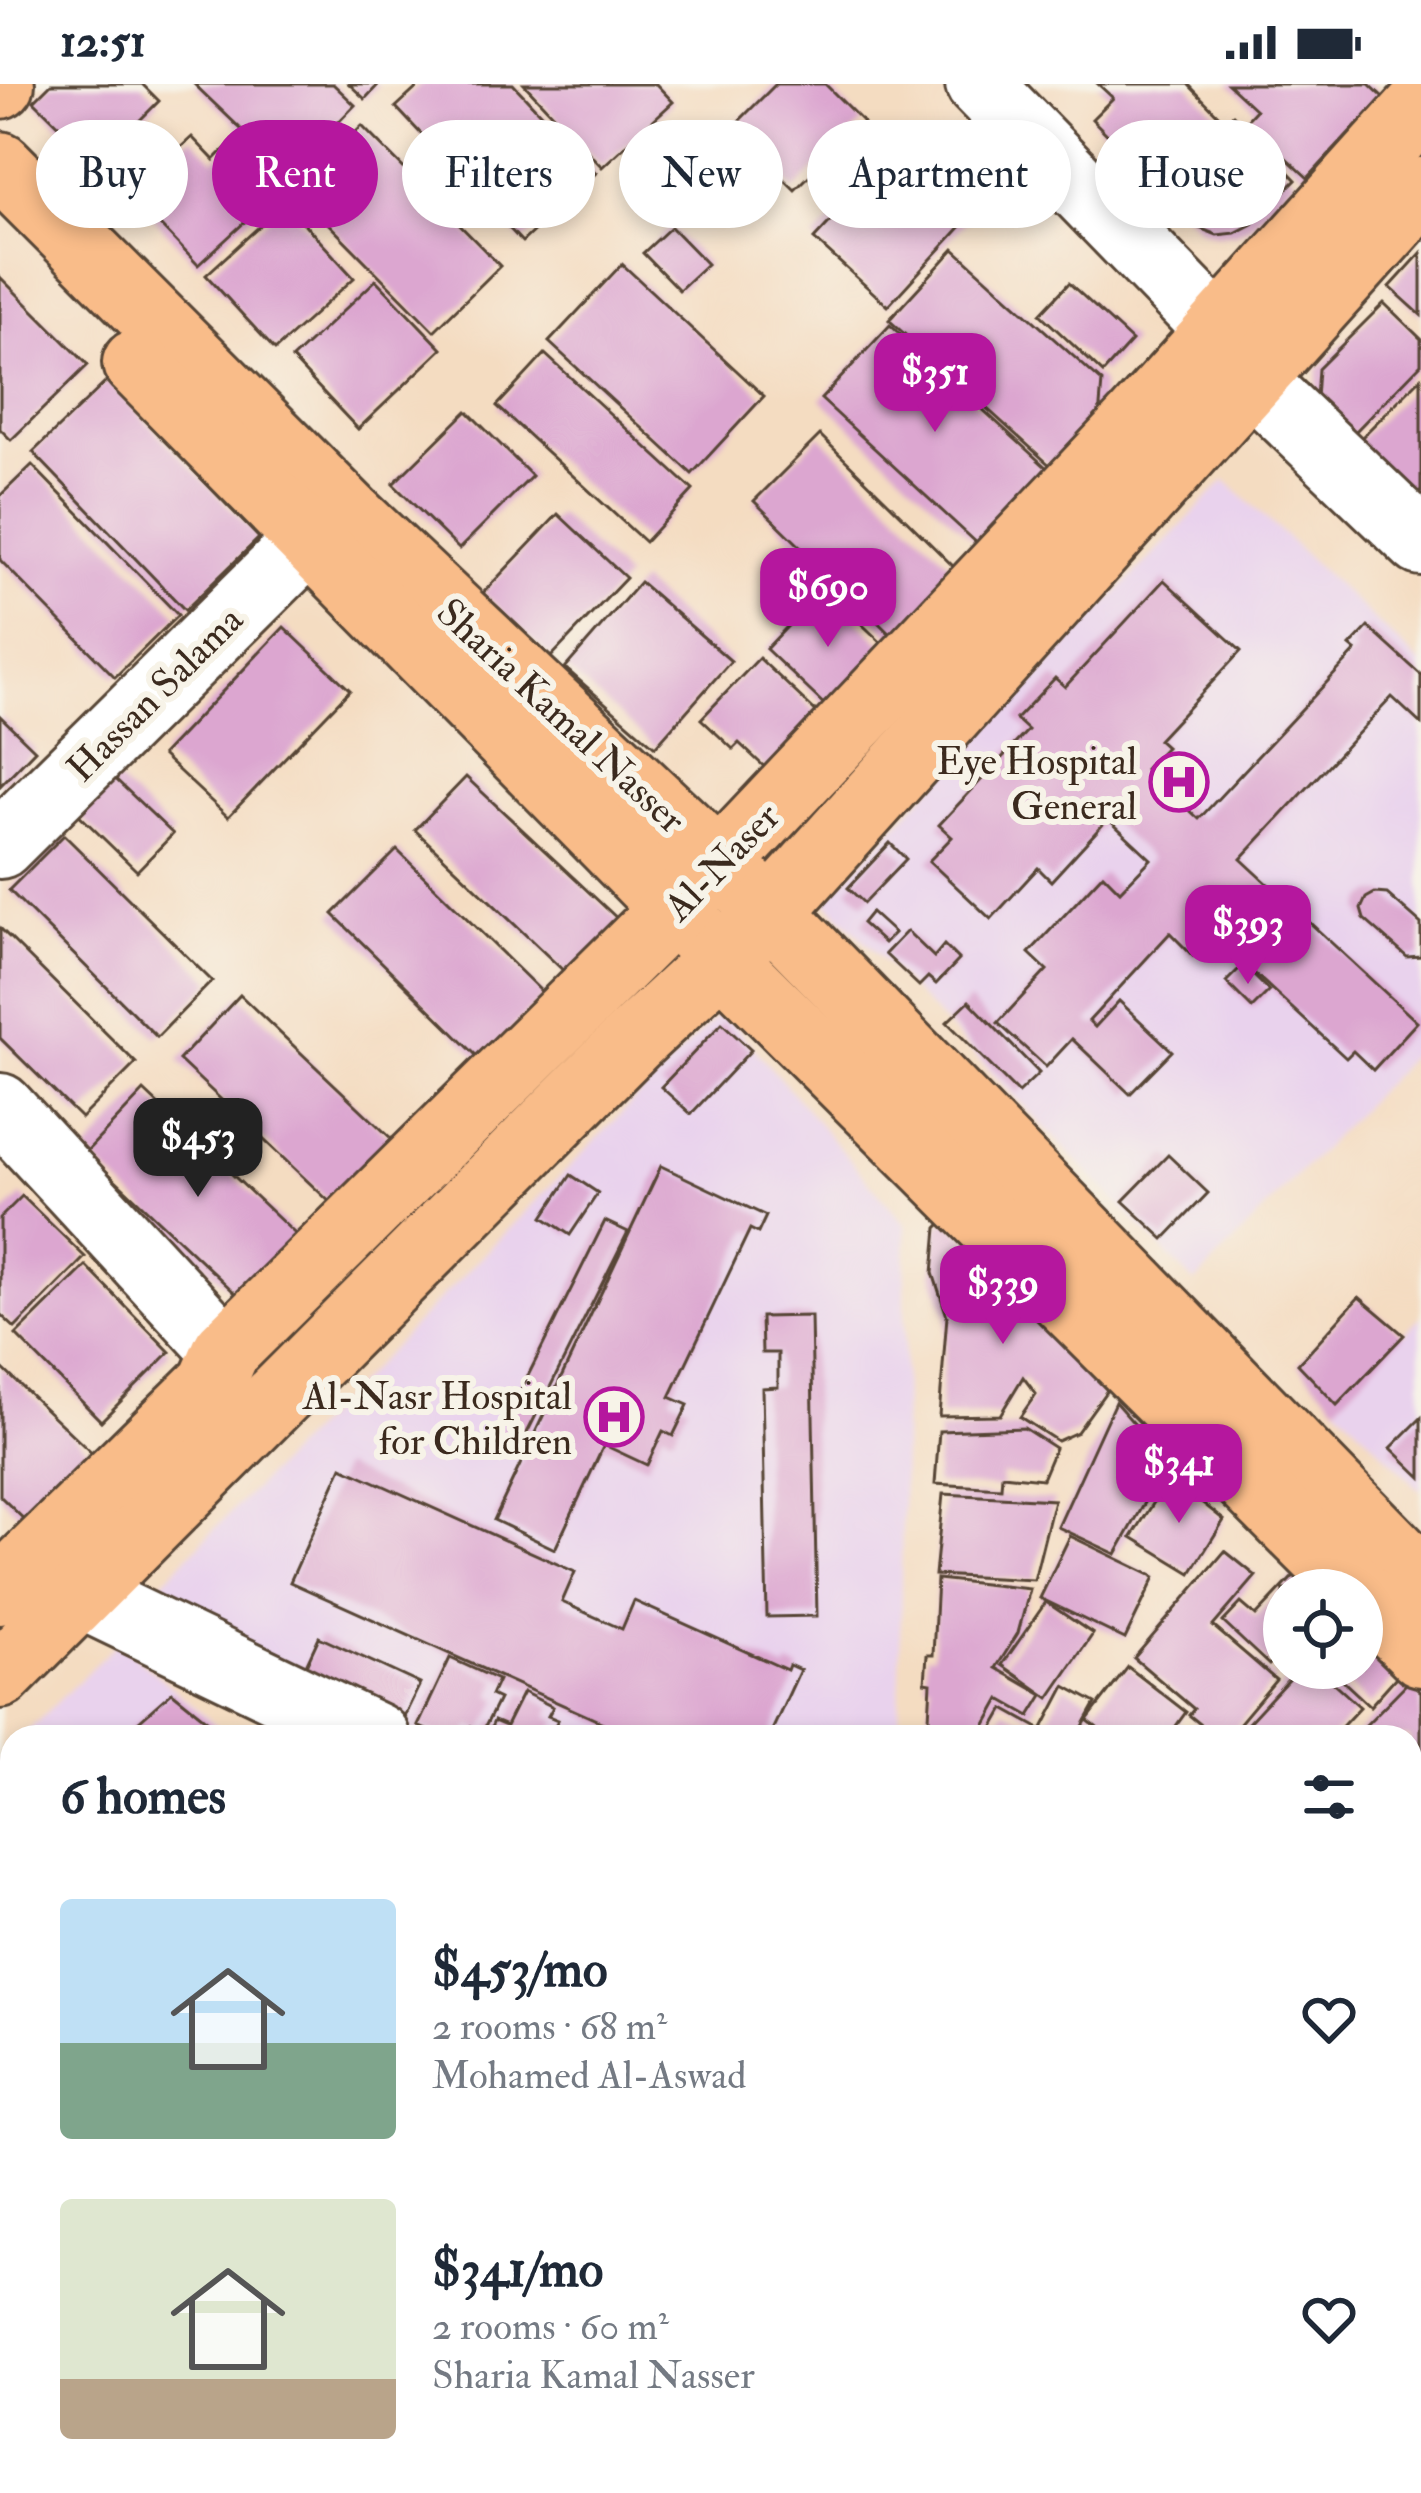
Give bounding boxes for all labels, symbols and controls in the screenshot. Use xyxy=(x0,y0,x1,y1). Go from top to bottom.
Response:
text: 12:51 xyxy=(60,14,146,70)
chip: Buy xyxy=(36,120,188,228)
chip: Rent xyxy=(212,120,378,228)
chip: Filters xyxy=(402,120,595,228)
chip: New xyxy=(619,120,783,228)
chip: Apartment xyxy=(807,120,1071,228)
chip: House xyxy=(1095,120,1286,228)
pin: $351 xyxy=(864,333,1006,435)
text: $351 xyxy=(901,347,969,396)
pin: $690 xyxy=(757,548,899,650)
text: $690 xyxy=(787,562,869,611)
street label: Sharia Kamal Nasser xyxy=(426,588,696,844)
street label: Hassan Salama xyxy=(57,595,254,792)
place label: Eye Hospital General xyxy=(936,737,1137,831)
hospital icon: Eye Hospital General xyxy=(1148,751,1210,813)
street label: Al-Naser xyxy=(653,792,791,932)
pin: $393 xyxy=(1177,885,1319,987)
text: $393 xyxy=(1212,899,1284,948)
pin: $453 xyxy=(127,1098,269,1200)
text: $453 xyxy=(160,1112,236,1161)
pin: $339 xyxy=(932,1245,1074,1347)
text: $339 xyxy=(967,1259,1039,1308)
place label: Al-Nasr Hospital for Children xyxy=(302,1372,572,1466)
hospital icon: Al-Nasr Hospital for Children xyxy=(583,1386,645,1448)
pin: $341 xyxy=(1108,1424,1250,1526)
text: $341 xyxy=(1143,1438,1215,1487)
map controls xyxy=(1263,1569,1383,1689)
button: locate xyxy=(1263,1569,1383,1689)
icon: filters xyxy=(1296,1764,1362,1830)
text: 6 homes xyxy=(60,1765,226,1829)
text: $453/mo xyxy=(432,1938,608,2002)
icon: home xyxy=(156,1947,300,2091)
icon: heart xyxy=(1296,1986,1362,2052)
text: 2 rooms · 68 m² xyxy=(432,2002,667,2051)
text: Mohamed Al-Aswad xyxy=(432,2051,746,2100)
text: $341/mo xyxy=(432,2238,603,2302)
icon: home xyxy=(156,2247,300,2391)
icon: heart xyxy=(1296,2286,1362,2352)
text: 2 rooms · 60 m² xyxy=(432,2302,669,2351)
text: Sharia Kamal Nasser xyxy=(432,2351,755,2400)

